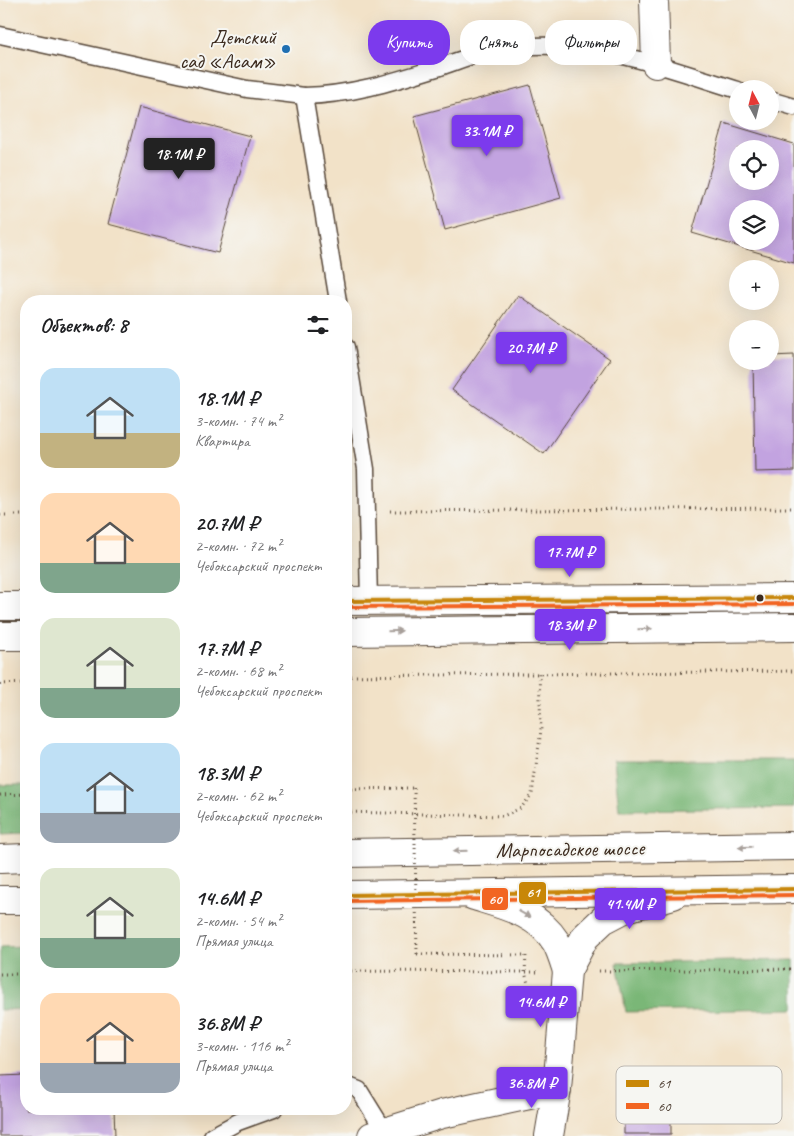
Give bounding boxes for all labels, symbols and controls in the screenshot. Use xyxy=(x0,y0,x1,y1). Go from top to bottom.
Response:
chip: Купить xyxy=(368,20,450,65)
chip: Снять xyxy=(460,20,535,65)
chip: Фильтры xyxy=(545,20,637,65)
place label: Детский сад «Асам» xyxy=(180,24,277,74)
marker: Детский сад «Асам» xyxy=(280,43,292,55)
north arrow xyxy=(729,80,779,130)
map controls xyxy=(729,80,779,370)
pin: 33.1M ₽ xyxy=(441,114,533,157)
text: 33.1M ₽ xyxy=(463,121,511,141)
pin: 18.1M ₽ xyxy=(133,138,225,180)
button: locate xyxy=(729,140,779,190)
text: 18.1M ₽ xyxy=(155,144,203,164)
button: layers xyxy=(729,200,779,250)
button: + xyxy=(729,260,779,310)
icon: filters xyxy=(304,311,332,339)
text: Объектов: 8 xyxy=(40,312,128,338)
button: − xyxy=(729,320,779,370)
pin: 20.7M ₽ xyxy=(485,332,577,374)
text: 20.7M ₽ xyxy=(507,338,555,358)
text: 18.1M ₽ xyxy=(195,385,259,411)
icon: home xyxy=(80,388,140,448)
text: 3-комн. · 74 m² xyxy=(195,411,281,431)
text: Квартира xyxy=(195,431,250,451)
text: 20.7M ₽ xyxy=(195,510,259,536)
icon: home xyxy=(80,513,140,573)
text: 2-комн. · 72 m² xyxy=(195,536,281,556)
pin: 17.7M ₽ xyxy=(524,536,616,578)
text: 17.7M ₽ xyxy=(546,542,594,562)
text: Чебоксарский проспект xyxy=(195,556,322,576)
unlabelled marker xyxy=(755,593,765,603)
pin: 18.3M ₽ xyxy=(524,608,616,651)
text: 18.3M ₽ xyxy=(546,615,594,635)
one-way arrow xyxy=(637,624,653,632)
one-way arrow xyxy=(387,627,403,635)
text: 17.7M ₽ xyxy=(195,635,259,661)
icon: home xyxy=(80,638,140,698)
text: 2-комн. · 68 m² xyxy=(195,661,281,681)
text: Чебоксарский проспект xyxy=(195,681,322,701)
text: 18.3M ₽ xyxy=(195,760,259,786)
icon: home xyxy=(80,763,140,823)
text: 2-комн. · 62 m² xyxy=(195,786,281,806)
text: Чебоксарский проспект xyxy=(195,806,322,826)
street label: Марпосадское шоссе xyxy=(496,835,647,863)
one-way arrow xyxy=(737,843,753,851)
one-way arrow xyxy=(452,847,468,855)
line badge: 61 xyxy=(518,881,547,905)
text: 61 xyxy=(527,884,541,901)
text: 14.6M ₽ xyxy=(195,885,259,911)
line badge: 60 xyxy=(481,887,509,911)
icon: home xyxy=(80,888,140,948)
pin: 41.4M ₽ xyxy=(584,888,676,930)
text: 60 xyxy=(489,891,503,908)
text: 41.4M ₽ xyxy=(606,894,654,914)
one-way arrow xyxy=(517,910,532,918)
text: 2-комн. · 54 m² xyxy=(195,911,281,931)
text: Прямая улица xyxy=(195,931,272,951)
pin: 14.6M ₽ xyxy=(495,986,587,1028)
text: 14.6M ₽ xyxy=(517,992,565,1012)
text: 36.8M ₽ xyxy=(195,1010,259,1036)
icon: home xyxy=(80,1013,140,1073)
text: 3-комн. · 116 m² xyxy=(195,1036,288,1056)
text: Прямая улица xyxy=(195,1056,272,1076)
pin: 36.8M ₽ xyxy=(486,1066,578,1109)
legend xyxy=(616,1066,782,1124)
text: 36.8M ₽ xyxy=(508,1073,556,1093)
text: 61 xyxy=(658,1075,671,1092)
text: 60 xyxy=(658,1098,672,1115)

